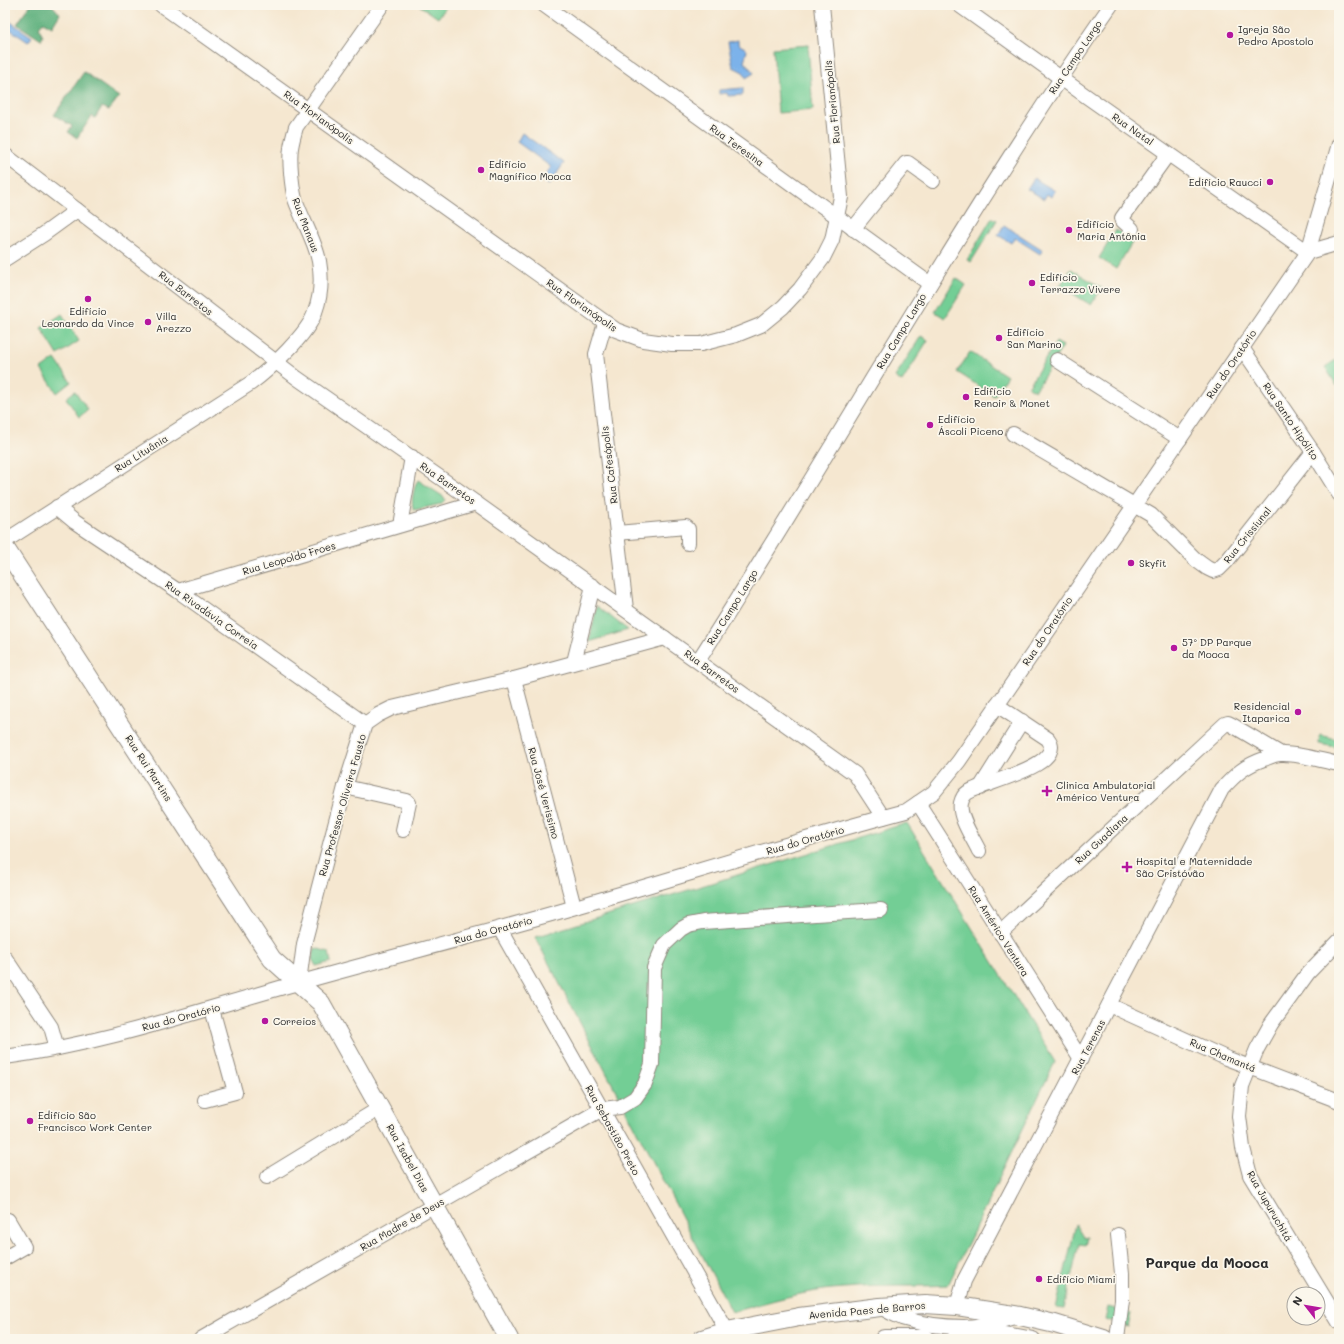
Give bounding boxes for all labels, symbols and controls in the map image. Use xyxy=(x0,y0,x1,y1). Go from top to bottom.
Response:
street label: Rua Campo Largo xyxy=(1045,17,1105,97)
place label: Igreja São Pedro Apostolo xyxy=(1238,22,1314,48)
marker: Igreja São Pedro Apostolo xyxy=(1225,30,1235,40)
street label: Rua Florianópolis xyxy=(821,60,843,144)
street label: Rua Florianópolis xyxy=(281,87,357,147)
street label: Rua Natal xyxy=(1109,109,1157,149)
street label: Rua Teresina xyxy=(707,121,767,169)
place label: Edifício Magnífico Mooca xyxy=(489,157,572,183)
marker: Edifício Magnífico Mooca xyxy=(476,165,486,175)
place label: Edifício Raucci xyxy=(1189,175,1262,189)
marker: Edifício Raucci xyxy=(1265,177,1275,187)
street label: Rua Manaus xyxy=(289,196,323,255)
place label: Edifício Maria Antônia xyxy=(1077,217,1146,243)
marker: Edifício Maria Antônia xyxy=(1064,225,1074,235)
street label: Rua Barretos xyxy=(156,267,216,319)
place label: Edifício Terrazzo Vivere xyxy=(1040,270,1120,296)
street label: Rua Florianópolis xyxy=(544,275,620,335)
marker: Edifício Terrazzo Vivere xyxy=(1027,278,1037,288)
street label: Rua Campo Largo xyxy=(873,290,929,372)
marker: Edifício Leonardo da Vince xyxy=(83,294,93,304)
place label: Edifício Leonardo da Vince xyxy=(42,304,134,330)
place label: Villa Arezzo xyxy=(156,309,191,335)
marker: Villa Arezzo xyxy=(143,317,153,327)
place label: Edifício San Marino xyxy=(1007,325,1061,351)
street label: Rua do Oratório xyxy=(1203,327,1259,401)
marker: Edifício San Marino xyxy=(994,333,1004,343)
street label: Rua Santo Hipólito xyxy=(1260,380,1322,462)
place label: Edifício Renoir & Monet xyxy=(974,384,1050,410)
marker: Edifício Renoir & Monet xyxy=(961,392,971,402)
place label: Edifício Áscoli Piceno xyxy=(938,412,1003,438)
marker: Edifício Áscoli Piceno xyxy=(925,420,935,430)
street label: Rua Cafesópolis xyxy=(597,425,621,505)
street label: Rua Lituânia xyxy=(112,431,170,475)
street label: Rua Barretos xyxy=(417,459,479,508)
street label: Rua Crissiunal xyxy=(1220,504,1274,566)
street label: Rua Leopoldo Froes xyxy=(241,538,337,578)
place label: Skyfit xyxy=(1139,556,1167,570)
marker: Skyfit xyxy=(1126,558,1136,568)
street label: Rua Campo Largo xyxy=(703,567,761,647)
street label: Rua Rivadávia Correia xyxy=(162,577,262,653)
street label: Rua do Oratório xyxy=(1019,594,1075,668)
place label: 57º DP Parque da Mooca xyxy=(1182,635,1252,661)
marker: 57º DP Parque da Mooca xyxy=(1169,643,1179,653)
street label: Rua Barretos xyxy=(682,646,743,696)
place label: Residencial Itaparica xyxy=(1234,699,1290,725)
marker: Residencial Itaparica xyxy=(1293,707,1303,717)
street label: Rua Rui Martins xyxy=(122,732,176,804)
street label: Rua Professor Oliveira Fausto xyxy=(315,732,369,878)
street label: Rua José Verissimo xyxy=(525,746,563,840)
place label: Clinica Ambulatorial Américo Ventura xyxy=(1056,778,1155,804)
marker: Clinica Ambulatorial Américo Ventura xyxy=(1041,785,1053,797)
street label: Rua Guadiana xyxy=(1071,811,1131,867)
street label: Rua do Oratório xyxy=(764,822,846,858)
place label: Hospital e Maternidade São Cristóvão xyxy=(1136,854,1252,880)
marker: Hospital e Maternidade São Cristóvão xyxy=(1121,861,1133,873)
street label: Rua Américo Ventura xyxy=(965,883,1033,979)
street label: Rua do Oratório xyxy=(452,913,534,947)
street label: Rua do Oratório xyxy=(140,1000,222,1034)
place label: Correios xyxy=(273,1014,316,1028)
marker: Correios xyxy=(260,1016,270,1026)
street label: Rua Terenas xyxy=(1068,1017,1109,1077)
street label: Rua Chamantá xyxy=(1188,1035,1258,1075)
street label: Rua Sebastião Preto xyxy=(582,1082,644,1178)
place label: Edifício São Francisco Work Center xyxy=(38,1108,152,1134)
marker: Edifício São Francisco Work Center xyxy=(25,1116,35,1126)
street label: Rua Isabel Dias xyxy=(383,1121,433,1195)
street label: Rua Jupuruchitá xyxy=(1244,1168,1296,1244)
street label: Rua Madre de Deus xyxy=(357,1194,447,1254)
district label: Parque da Mooca xyxy=(1145,1253,1269,1272)
place label: Edifício Miami xyxy=(1047,1272,1116,1286)
marker: Edifício Miami xyxy=(1034,1274,1044,1284)
north arrow xyxy=(1286,1286,1326,1326)
text: N xyxy=(1288,1293,1306,1308)
street label: Avenida Paes de Barros xyxy=(808,1298,926,1322)

